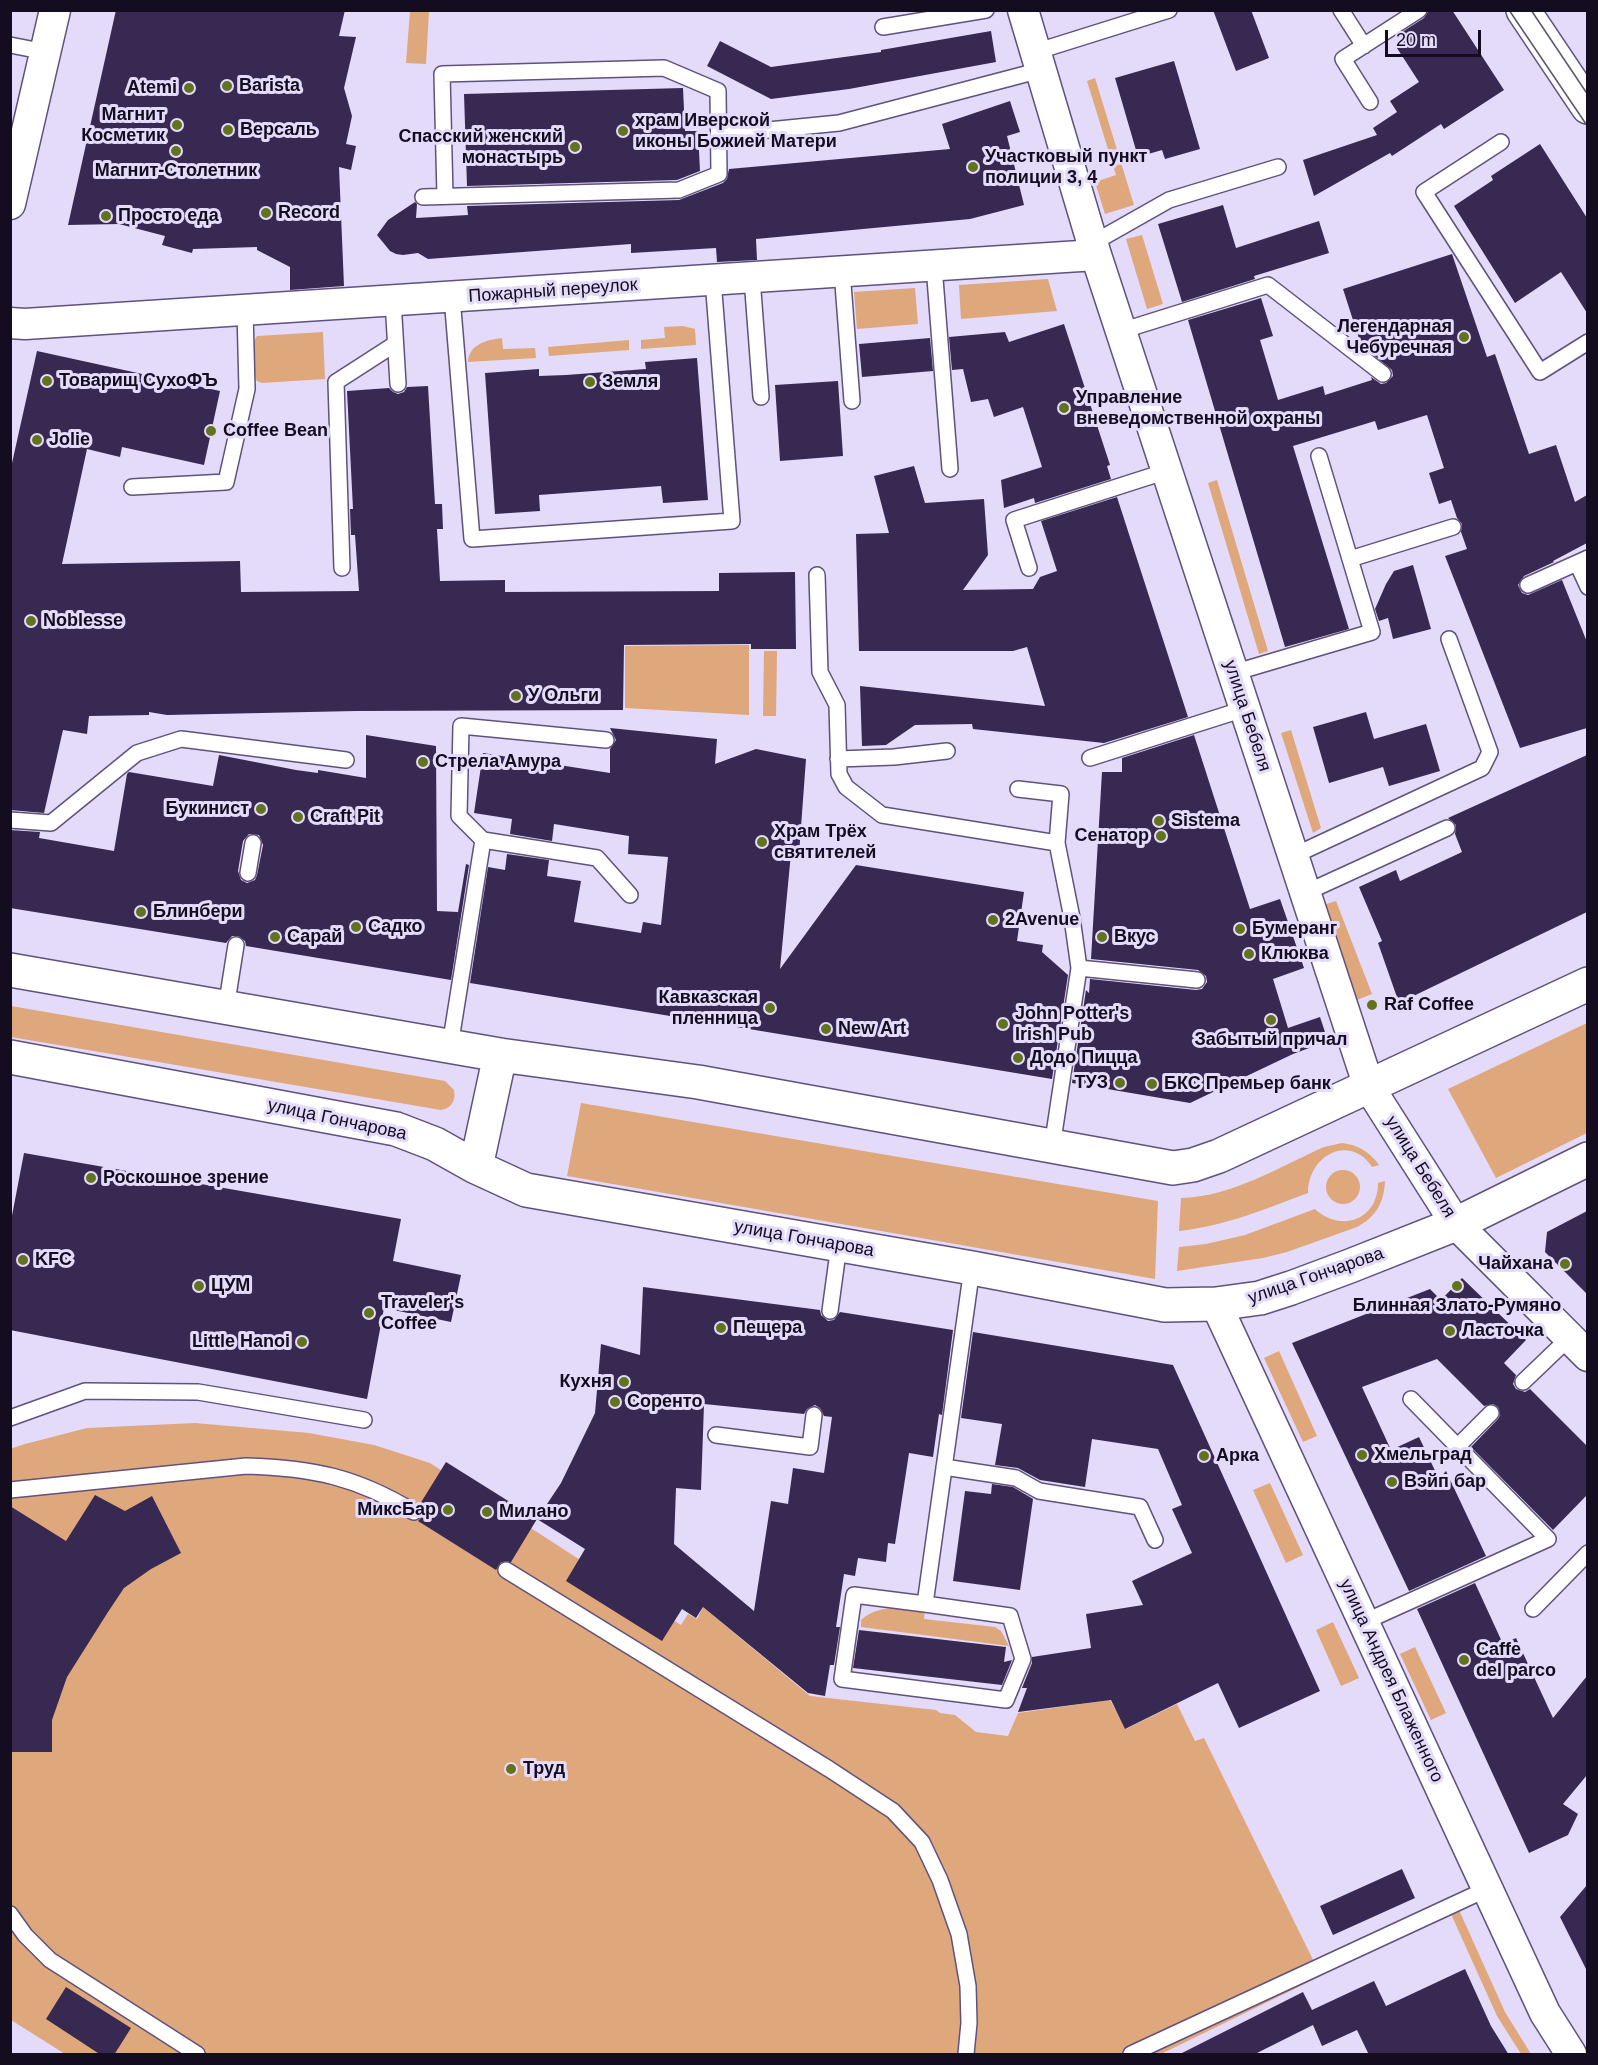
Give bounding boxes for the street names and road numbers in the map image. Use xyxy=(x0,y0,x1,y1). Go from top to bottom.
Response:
street label: Пожарный переулок xyxy=(468,274,638,308)
street label: улица Бебеля xyxy=(1219,658,1275,774)
street label: улица Гончарова xyxy=(265,1095,409,1145)
street label: улица Бебеля xyxy=(1380,1112,1460,1222)
street label: улица Гончарова xyxy=(732,1216,876,1262)
street label: улица Гончарова xyxy=(1245,1243,1387,1309)
street label: улица Андрея Блаженного xyxy=(1334,1576,1448,1786)

